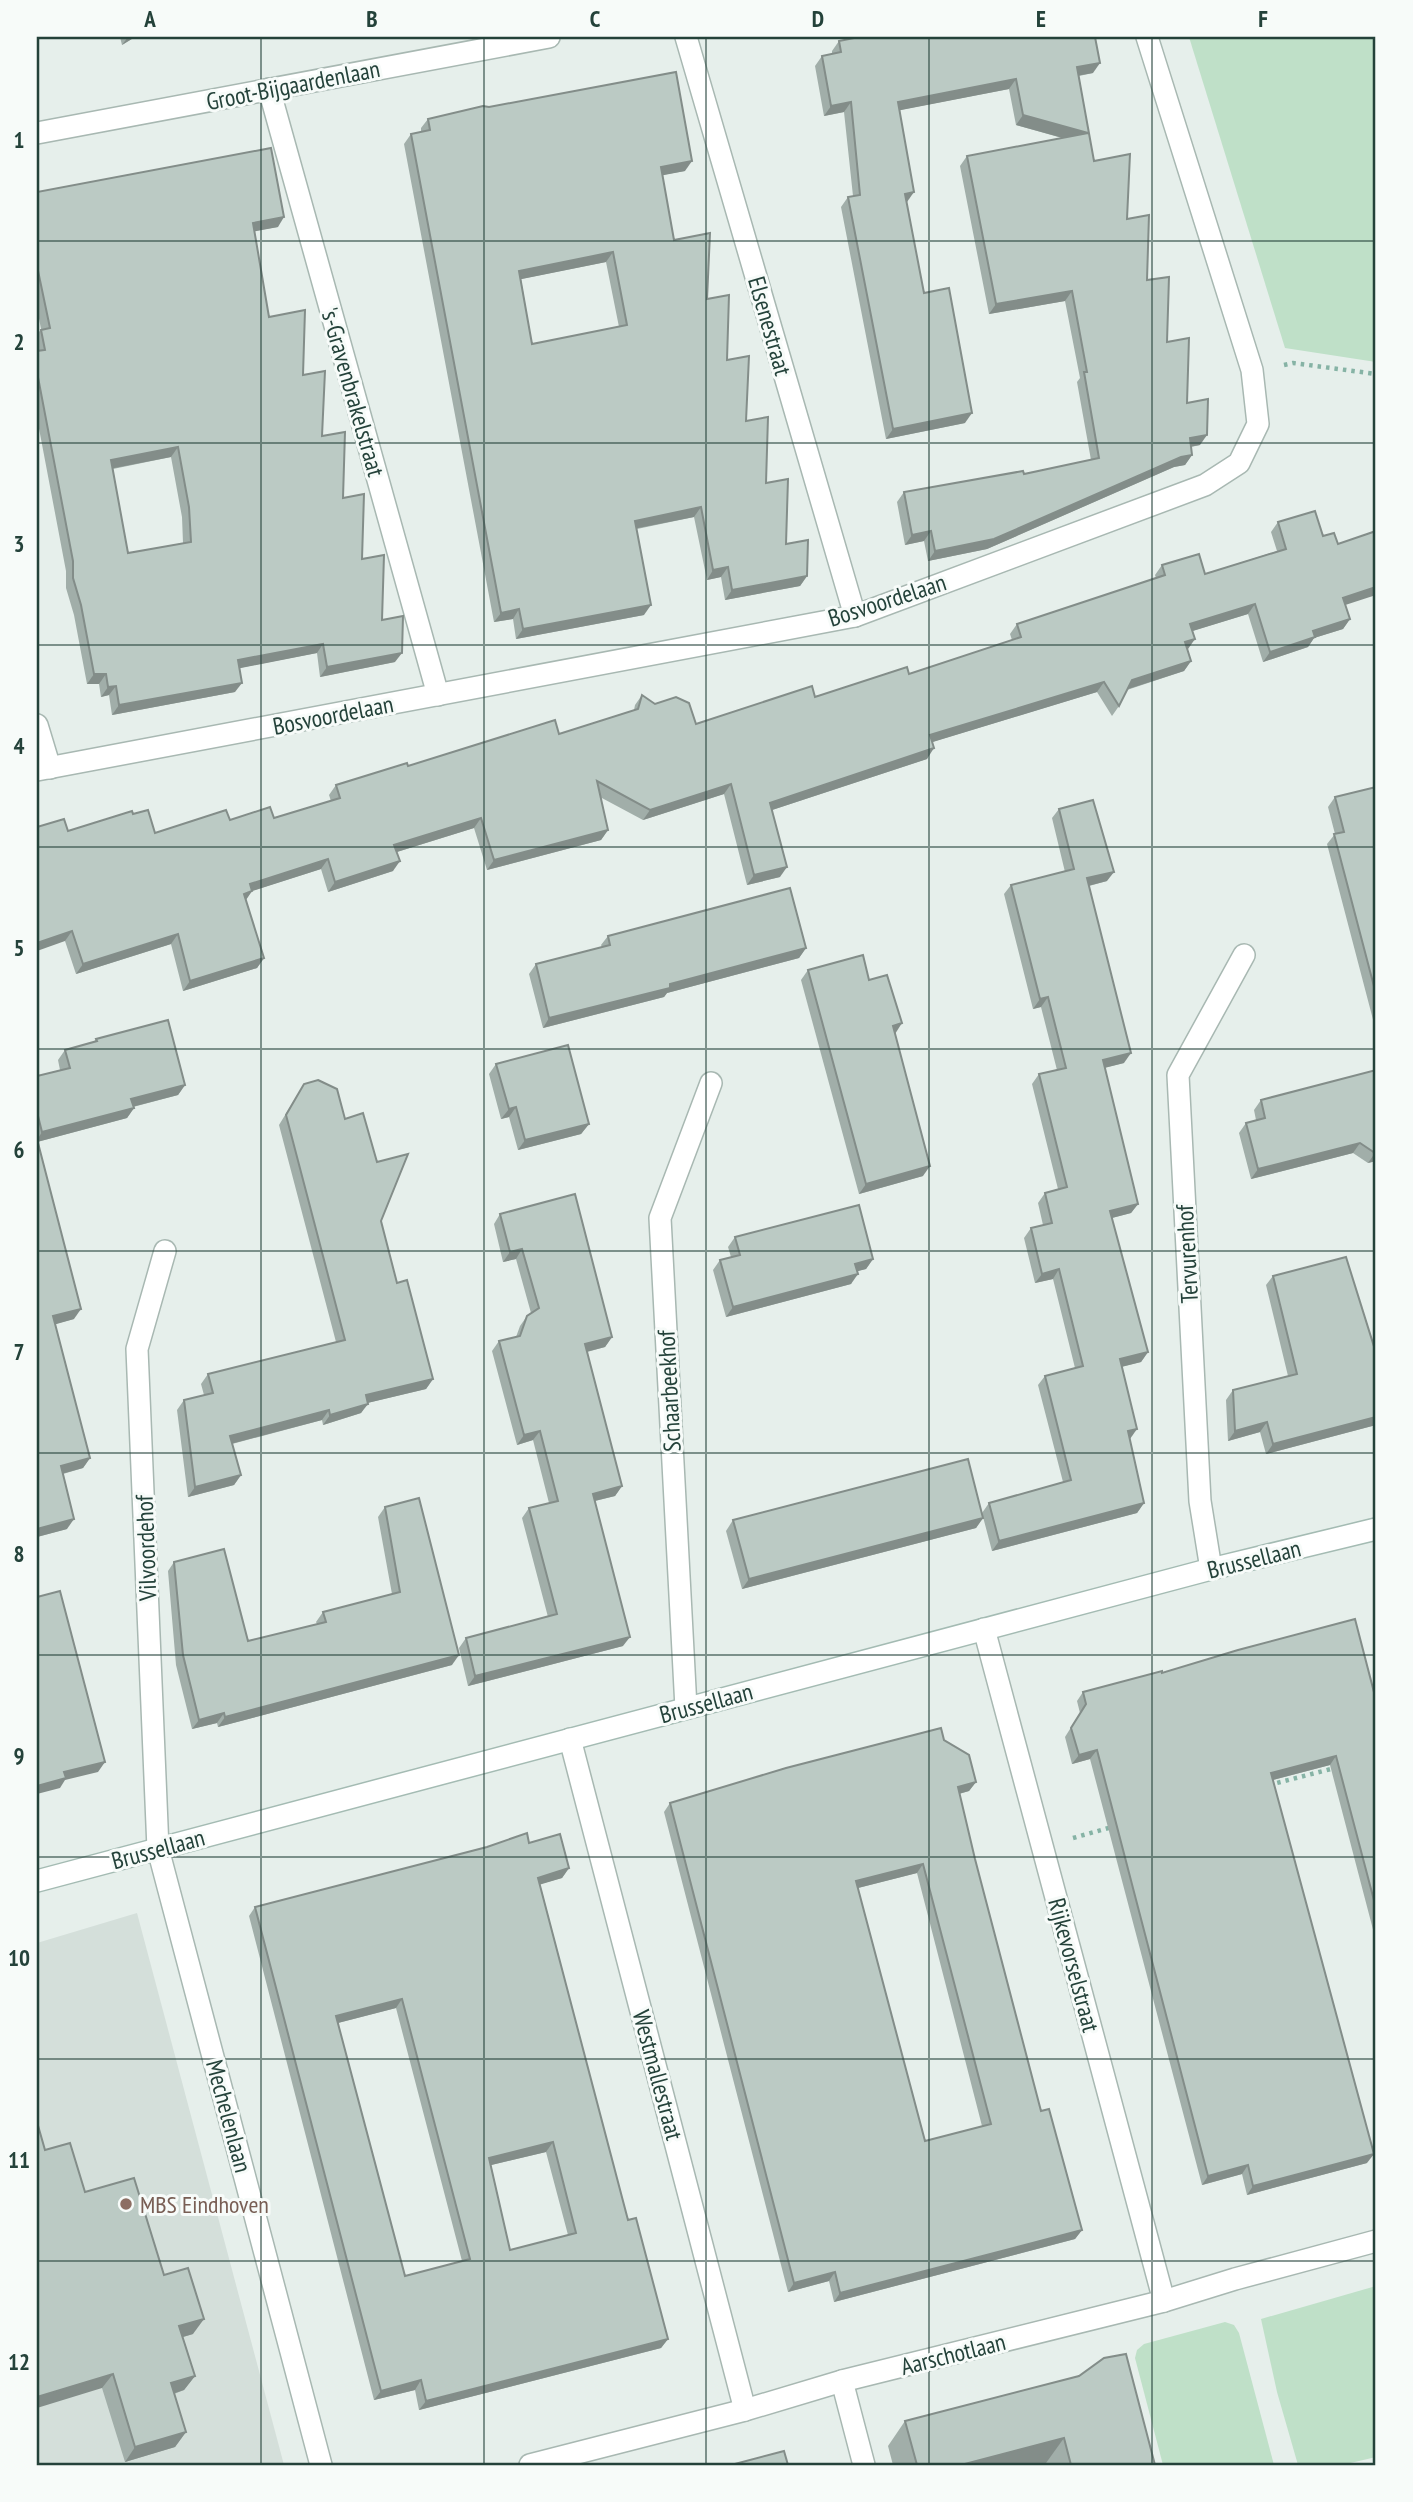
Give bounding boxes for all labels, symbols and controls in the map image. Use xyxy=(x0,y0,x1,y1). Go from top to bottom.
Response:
text: A xyxy=(143,4,156,33)
text: B xyxy=(366,4,378,33)
text: C xyxy=(590,4,601,33)
text: D xyxy=(812,4,824,33)
text: E xyxy=(1036,4,1046,33)
text: F xyxy=(1258,4,1268,33)
street label: Groot-Bijgaardenlaan xyxy=(204,53,382,117)
text: 1 xyxy=(14,125,25,154)
street label: Elsenestraat xyxy=(741,273,799,379)
street label: 's-Gravenbrakelstraat xyxy=(314,304,392,480)
text: 2 xyxy=(14,327,25,356)
text: 3 xyxy=(14,529,25,558)
street label: Bosvoordelaan xyxy=(824,566,950,634)
street label: Bosvoordelaan xyxy=(270,688,396,742)
text: 4 xyxy=(14,731,25,760)
text: 5 xyxy=(14,933,25,962)
text: 6 xyxy=(14,1135,25,1164)
street label: Tervurenhof xyxy=(1169,1203,1205,1304)
street label: Schaarbeekhof xyxy=(650,1329,688,1452)
text: 7 xyxy=(14,1337,25,1366)
street label: Vilvoordehof xyxy=(129,1494,163,1602)
street label: Brussellaan xyxy=(1204,1532,1304,1586)
text: 8 xyxy=(14,1539,25,1568)
street label: Brussellaan xyxy=(656,1676,756,1730)
text: 9 xyxy=(14,1741,25,1770)
street label: Brussellaan xyxy=(108,1822,208,1876)
street label: Rijkevorselstraat xyxy=(1041,1895,1107,2036)
text: 10 xyxy=(8,1943,30,1972)
street label: Westmallestraat xyxy=(626,2007,690,2144)
street label: Mechelenlaan xyxy=(199,2056,259,2176)
text: 11 xyxy=(8,2145,30,2174)
place label: MBS Eindhoven xyxy=(140,2189,269,2220)
marker: MBS Eindhoven xyxy=(118,2196,134,2212)
street label: Aarschotlaan xyxy=(897,2326,1009,2382)
text: 12 xyxy=(8,2347,30,2376)

